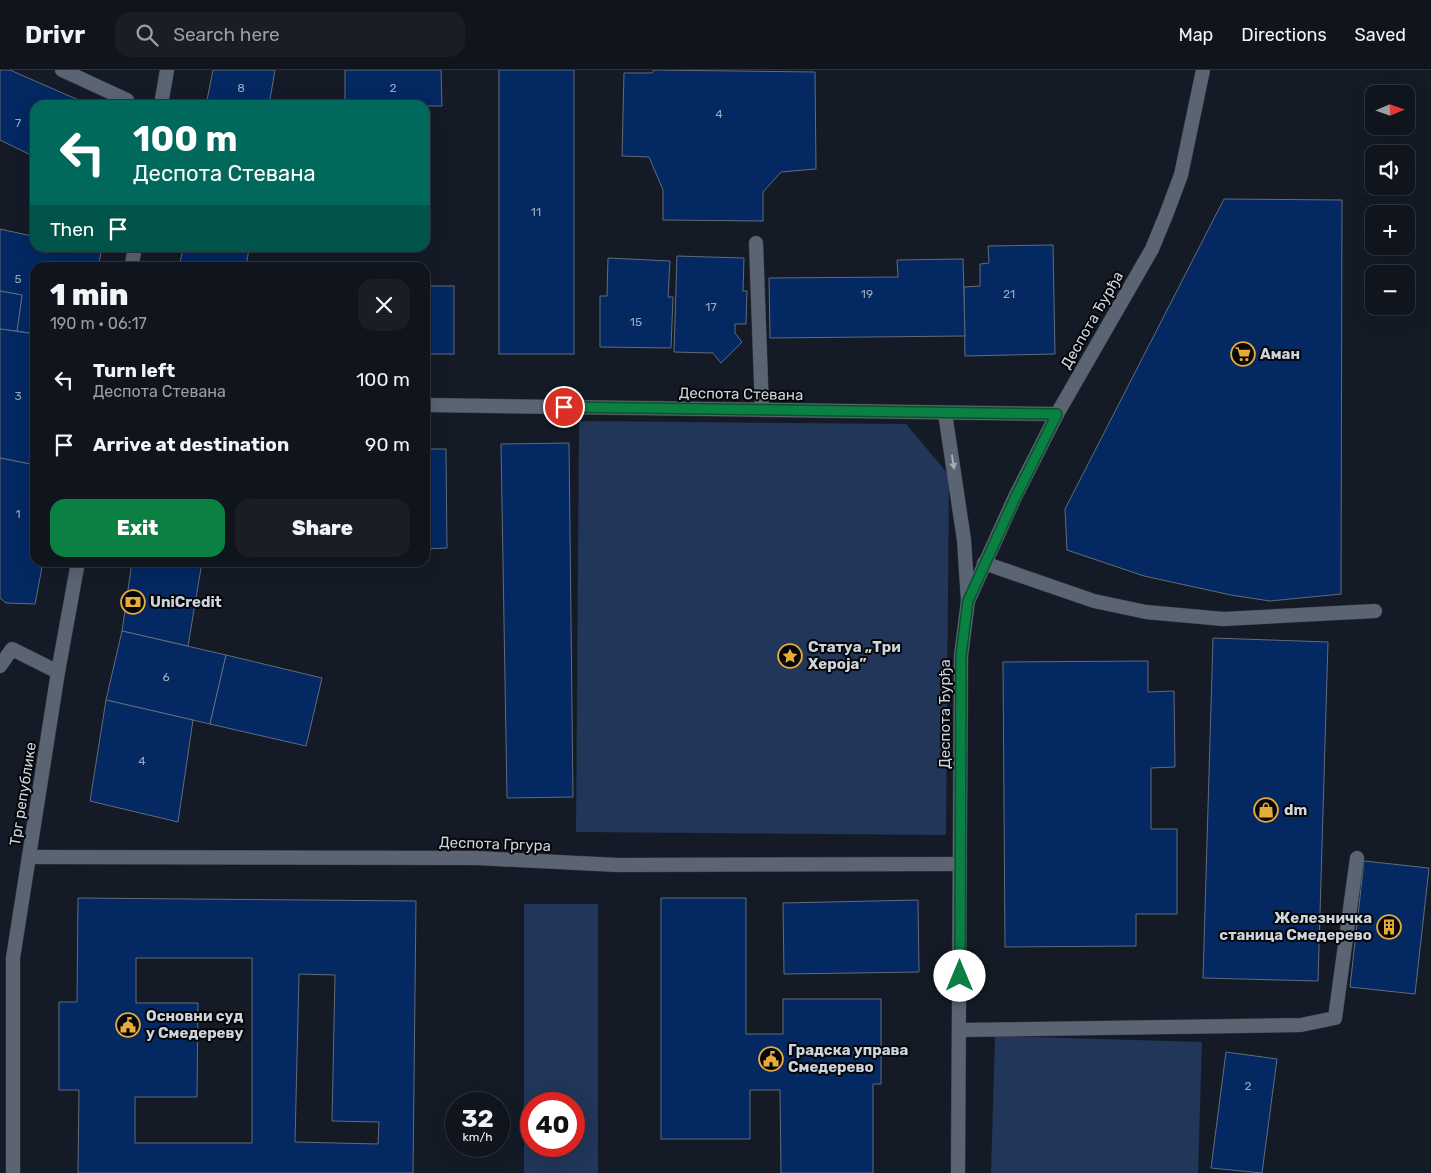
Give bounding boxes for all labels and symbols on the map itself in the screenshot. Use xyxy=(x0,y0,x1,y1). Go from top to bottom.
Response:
house number: 8 xyxy=(237,81,245,95)
house number: 2 xyxy=(389,81,397,95)
north arrow xyxy=(1365,85,1415,135)
house number: 4 xyxy=(715,107,723,121)
house number: 7 xyxy=(15,116,21,130)
house number: 11 xyxy=(531,205,541,219)
street label: Деспота Ђурђа xyxy=(1057,268,1127,372)
house number: 5 xyxy=(14,272,22,286)
house number: 19 xyxy=(861,287,873,301)
house number: 21 xyxy=(1003,287,1015,301)
house number: 17 xyxy=(705,300,717,314)
house number: 15 xyxy=(630,315,642,329)
supermarket icon: Аман xyxy=(1230,341,1256,367)
place label: Аман xyxy=(1260,345,1300,363)
street label: Деспота Стевана xyxy=(679,384,803,404)
pin xyxy=(543,386,585,428)
house number: 3 xyxy=(14,389,22,403)
one-way arrow xyxy=(949,454,957,470)
house number: 1 xyxy=(15,507,21,521)
bank icon: UniCredit xyxy=(120,589,146,615)
place label: UniCredit xyxy=(150,593,222,611)
place label: Статуа „Три Хероја” xyxy=(808,638,901,673)
place icon: Статуа „Три Хероја” xyxy=(777,643,803,669)
street label: Деспота Ђурђа xyxy=(936,659,954,769)
house number: 6 xyxy=(162,670,170,684)
street label: Трг републике xyxy=(6,741,40,847)
house number: 4 xyxy=(138,754,146,768)
shop icon: dm xyxy=(1253,797,1279,823)
place label: dm xyxy=(1284,801,1307,819)
street label: Деспота Гргура xyxy=(439,833,551,855)
place label: Железничка станица Смедерево xyxy=(1219,909,1372,944)
building icon: Железничка станица Смедерево xyxy=(1376,914,1402,940)
position arrow xyxy=(933,949,985,1001)
place label: Основни суд у Смедереву xyxy=(146,1007,244,1042)
public building icon: Основни суд у Смедереву xyxy=(115,1012,141,1038)
place label: Градска управа Смедерево xyxy=(788,1041,909,1076)
public building icon: Градска управа Смедерево xyxy=(758,1046,784,1072)
house number: 2 xyxy=(1244,1079,1252,1093)
speed limit sign: 40 xyxy=(520,1092,585,1157)

